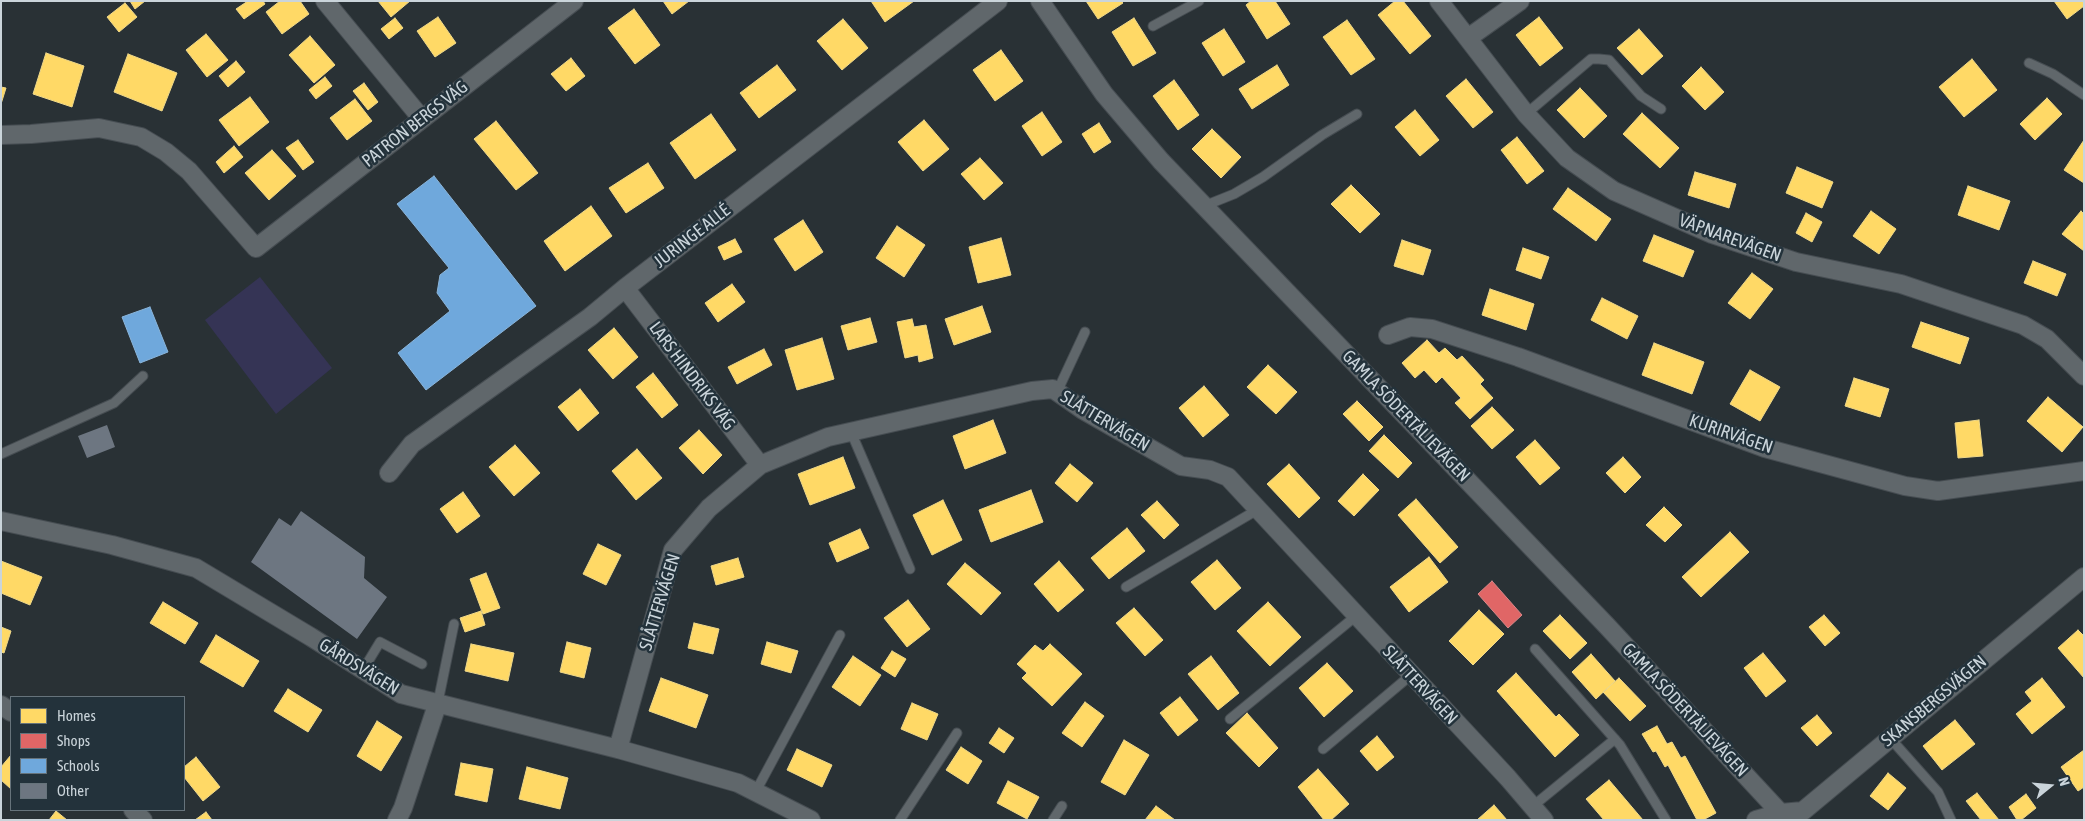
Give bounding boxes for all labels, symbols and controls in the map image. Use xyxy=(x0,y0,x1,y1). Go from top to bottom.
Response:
street label: PATRON BERGS VÄG xyxy=(358,76,472,172)
street label: JURINGE ALLÉ xyxy=(650,200,734,272)
street label: VÄPNAREVÄGEN xyxy=(1676,209,1784,267)
street label: LARS HINDRIKS VÄG xyxy=(644,318,740,434)
street label: GAMLA SÖDERTÄLJEVÄGEN xyxy=(1337,346,1475,486)
street label: SLÅTTERVÄGEN xyxy=(1057,386,1153,456)
street label: KURIRVÄGEN xyxy=(1686,410,1776,458)
street label: SLÅTTERVÄGEN xyxy=(635,551,685,653)
street label: GÅRDSVÄGEN xyxy=(315,634,403,700)
street label: GAMLA SÖDERTÄLJEVÄGEN xyxy=(1617,639,1753,781)
street label: SLÅTTERVÄGEN xyxy=(1378,641,1462,729)
street label: SKANSBERGSVÄGEN xyxy=(1877,651,1991,751)
legend xyxy=(10,696,185,811)
text: Homes xyxy=(57,707,96,724)
text: Shops xyxy=(57,732,90,749)
text: Schools xyxy=(57,757,100,774)
north arrow xyxy=(2025,761,2075,811)
text: N xyxy=(2055,775,2073,788)
text: Other xyxy=(57,782,89,799)

